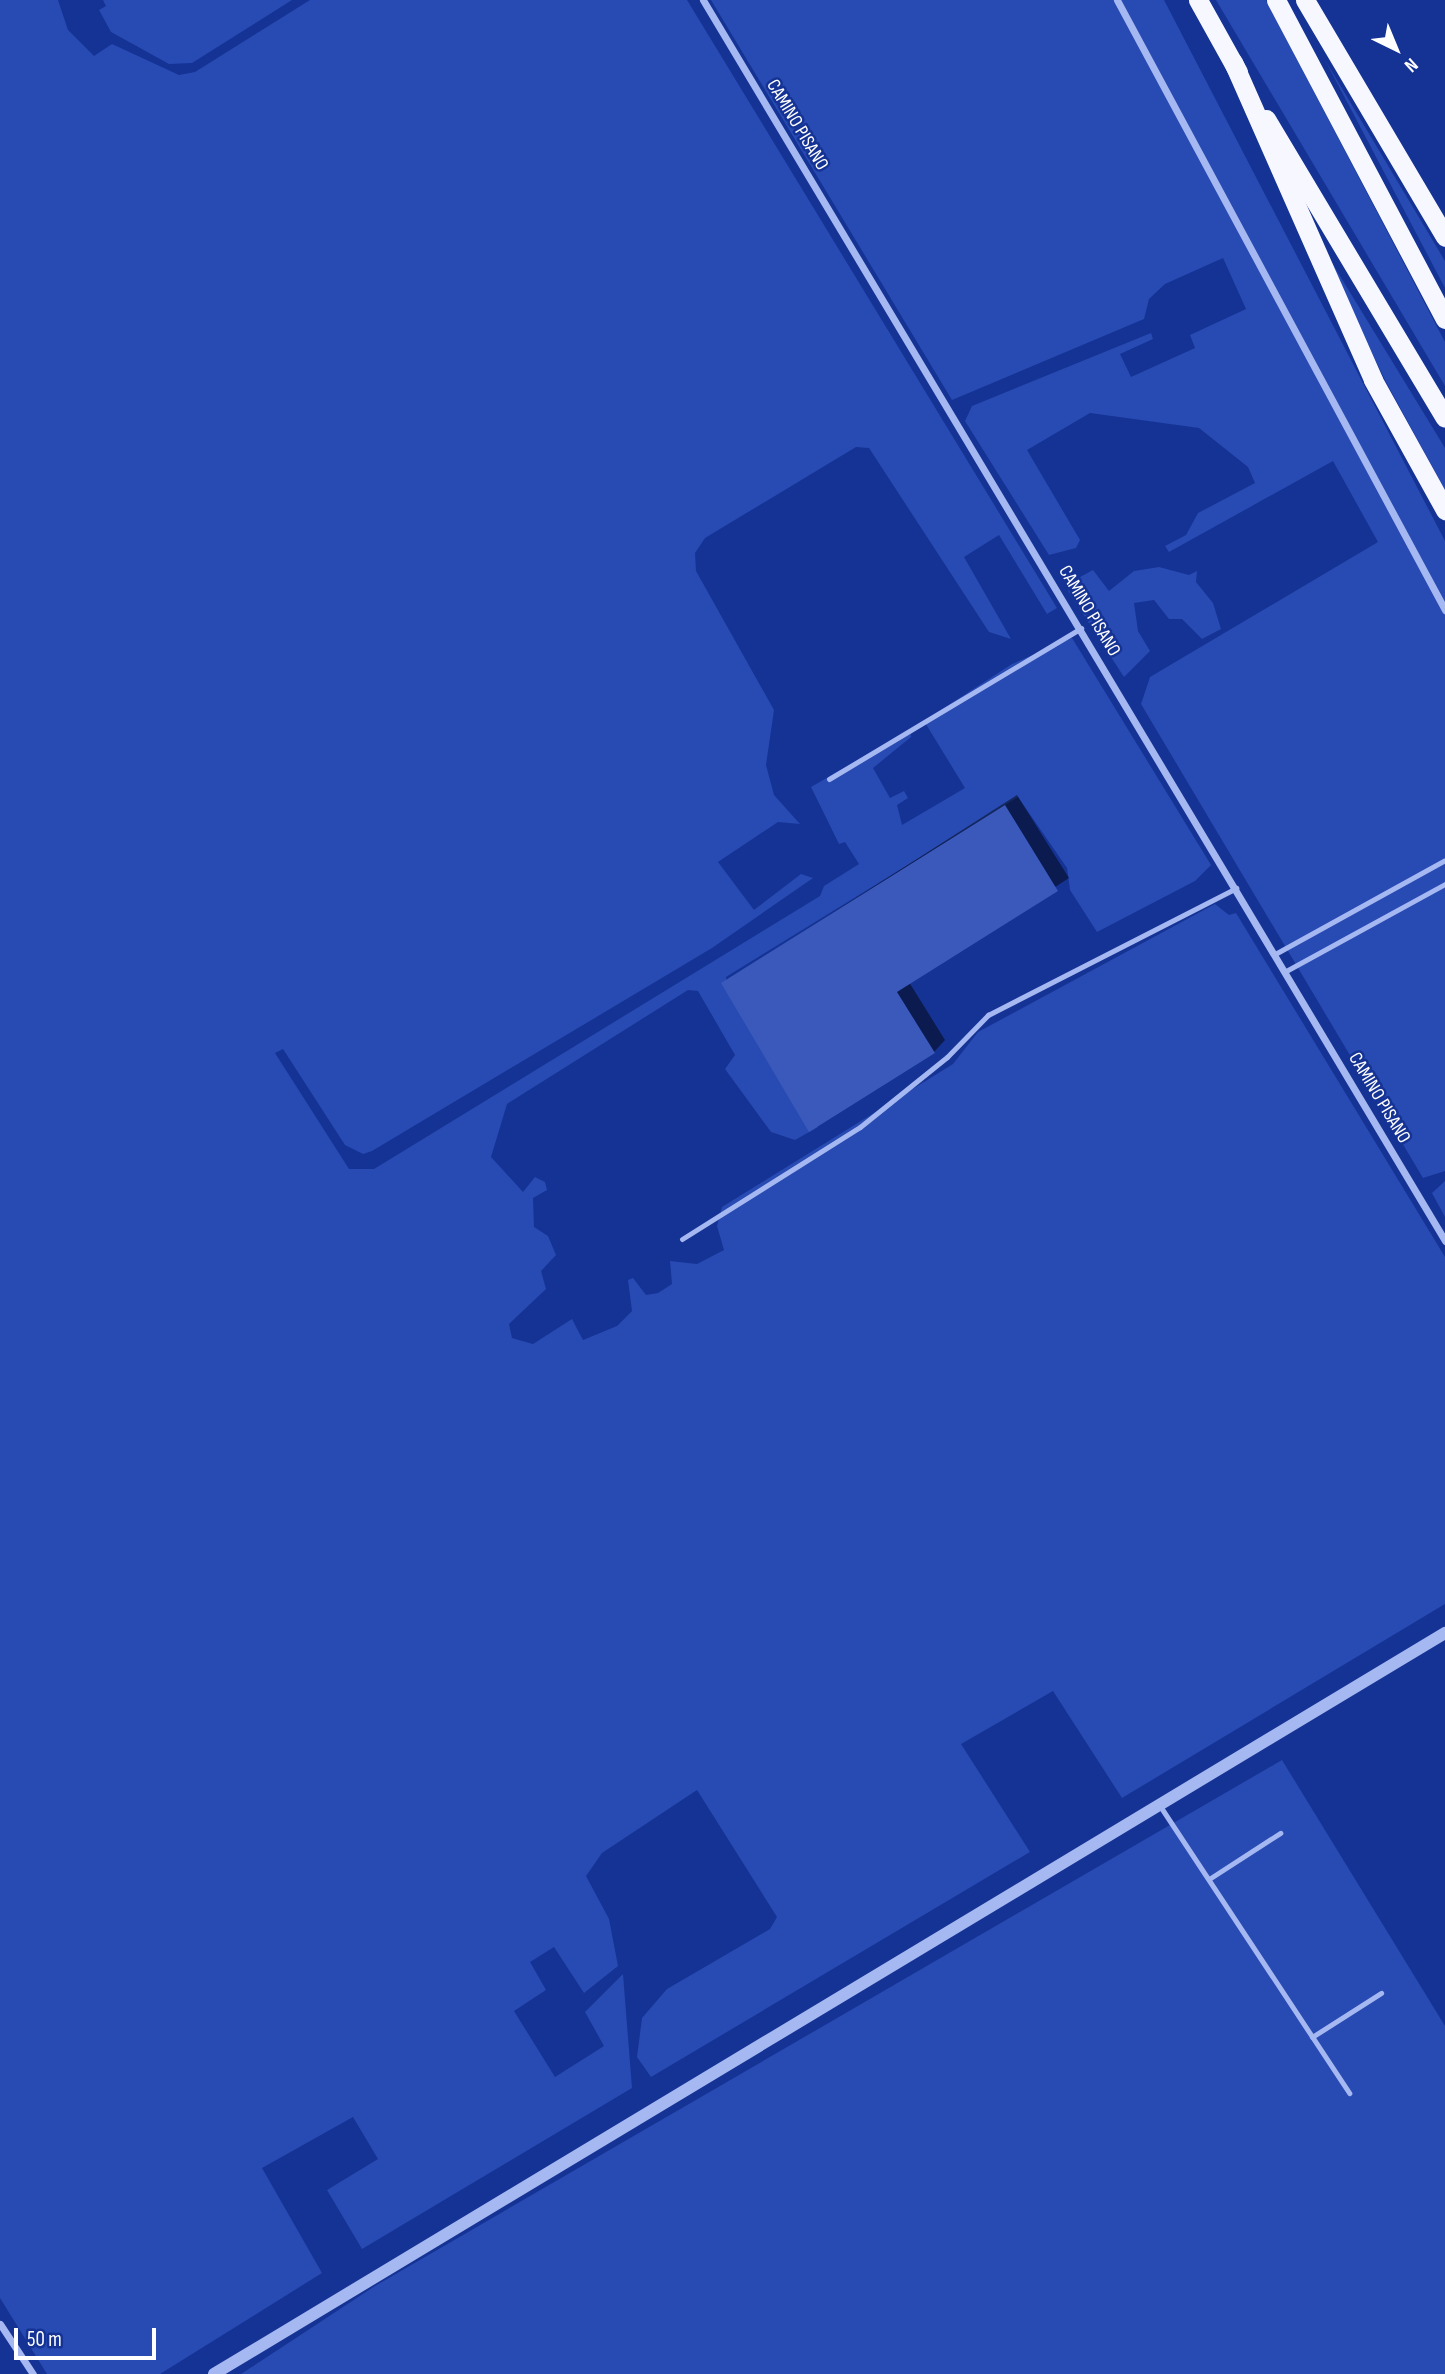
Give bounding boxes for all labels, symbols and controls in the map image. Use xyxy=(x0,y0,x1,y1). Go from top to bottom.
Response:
north arrow xyxy=(1361,14,1431,84)
text: N xyxy=(1399,53,1422,77)
street label: CAMINO PISANO xyxy=(761,76,833,174)
street label: CAMINO PISANO xyxy=(1053,562,1125,660)
street label: CAMINO PISANO xyxy=(1343,1049,1415,1147)
scale bar xyxy=(18,2314,159,2358)
text: 50 m xyxy=(27,2327,62,2352)

